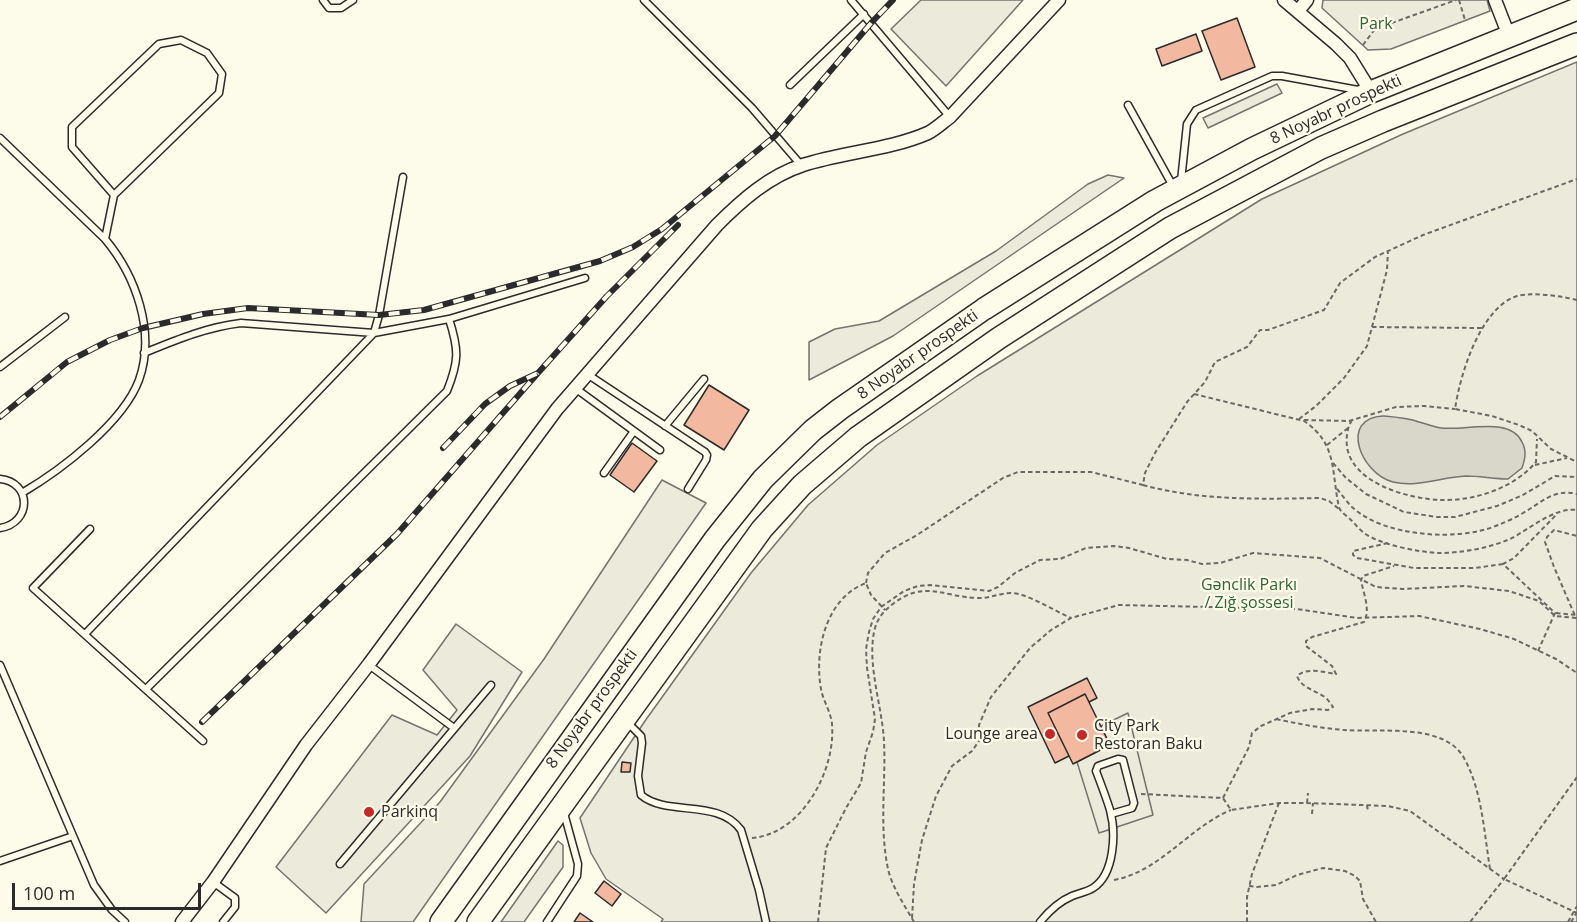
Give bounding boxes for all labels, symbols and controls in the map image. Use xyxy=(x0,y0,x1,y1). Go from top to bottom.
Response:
park label: Park xyxy=(1359,14,1393,34)
street label: 8 Noyabr prospekti xyxy=(1267,71,1405,149)
street label: 8 Noyabr prospekti xyxy=(854,306,982,404)
park label: Gənclik Parkı / Zığ şossesi xyxy=(1201,575,1297,613)
street label: 8 Noyabr prospekti xyxy=(542,646,642,772)
place label: City Park Restoran Baku xyxy=(1094,716,1203,754)
place label: Lounge area xyxy=(945,724,1038,744)
marker: Lounge area xyxy=(1043,727,1057,741)
marker: City Park Restoran Baku xyxy=(1075,728,1089,742)
place label: Parkinq xyxy=(381,802,438,822)
marker: Parkinq xyxy=(362,805,376,819)
scale bar xyxy=(15,871,204,909)
text: 100 m xyxy=(23,881,75,905)

